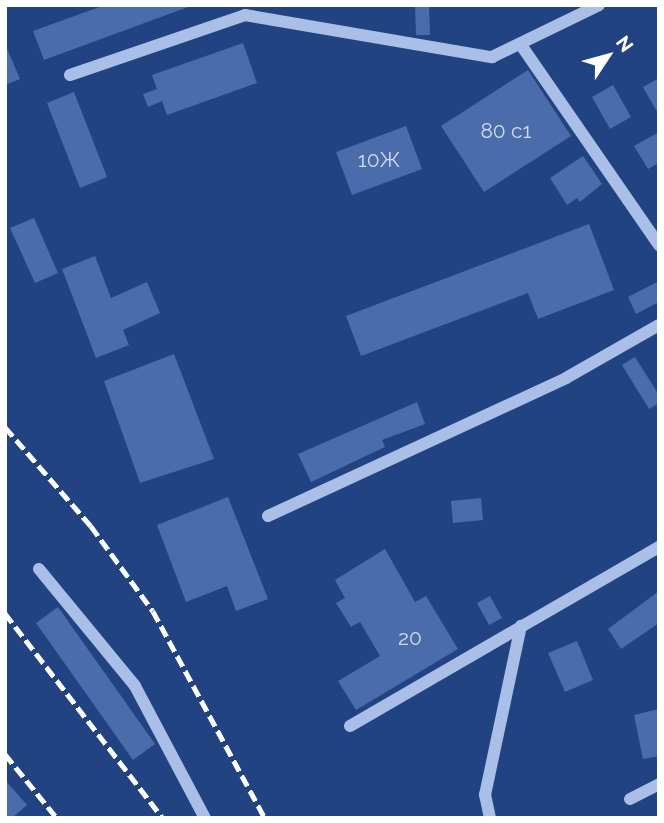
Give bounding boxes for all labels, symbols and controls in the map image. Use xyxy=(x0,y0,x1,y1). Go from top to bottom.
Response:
north arrow xyxy=(573,21,643,91)
text: N xyxy=(612,31,638,56)
house number: 80 с1 xyxy=(480,118,532,144)
house number: 10Ж xyxy=(358,147,400,173)
house number: 20 xyxy=(398,625,422,651)

